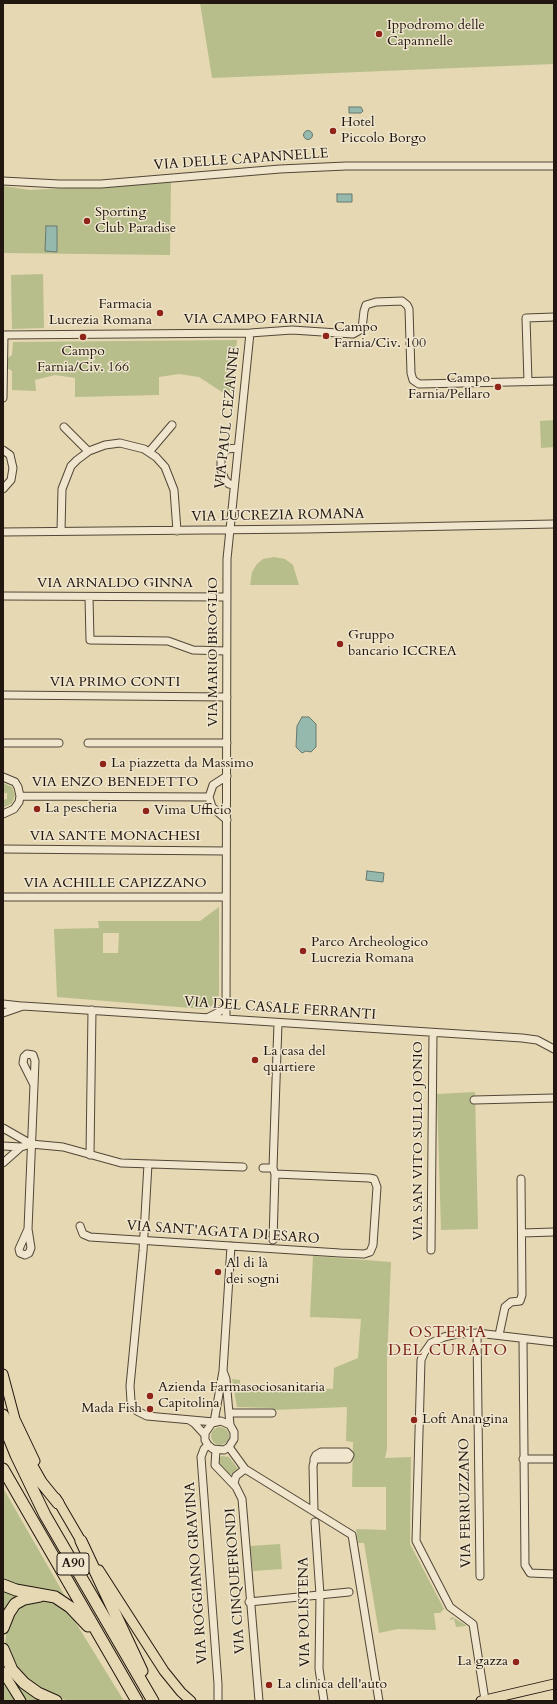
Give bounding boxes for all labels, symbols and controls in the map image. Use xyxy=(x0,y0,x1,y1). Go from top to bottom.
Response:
place label: Ippodromo delle Capannelle xyxy=(387,18,485,50)
marker: Ippodromo delle Capannelle xyxy=(374,29,384,39)
place label: Hotel Piccolo Borgo xyxy=(341,115,426,148)
marker: Hotel Piccolo Borgo xyxy=(328,126,338,136)
street label: VIA DELLE CAPANNELLE xyxy=(153,146,329,174)
place label: Sporting Club Paradise xyxy=(95,205,176,238)
marker: Sporting Club Paradise xyxy=(82,216,92,226)
place label: Farmacia Lucrezia Romana xyxy=(49,297,152,330)
marker: Farmacia Lucrezia Romana xyxy=(155,308,165,318)
street label: VIA CAMPO FARNIA xyxy=(183,312,325,328)
place label: Campo Farnia/Civ. 100 xyxy=(334,320,426,352)
marker: Campo Farnia/Civ. 100 xyxy=(321,331,331,341)
marker: Campo Farnia/Civ. 166 xyxy=(78,332,88,342)
place label: Campo Farnia/Civ. 166 xyxy=(37,344,129,376)
street label: VIA PAUL CEZANNE xyxy=(212,346,244,490)
place label: Campo Farnia/Pellaro xyxy=(408,371,490,404)
marker: Campo Farnia/Pellaro xyxy=(493,382,503,392)
street label: VIA LUCREZIA ROMANA xyxy=(191,506,365,526)
street label: VIA ARNALDO GINNA xyxy=(37,576,193,592)
street label: VIA MARIO BROGLIO xyxy=(206,577,222,727)
place label: Gruppo bancario ICCREA xyxy=(348,628,457,660)
marker: Gruppo bancario ICCREA xyxy=(335,639,345,649)
street label: VIA PRIMO CONTI xyxy=(50,675,180,691)
place label: La piazzetta da Massimo xyxy=(111,756,253,772)
marker: La piazzetta da Massimo xyxy=(98,759,108,769)
street label: VIA ENZO BENEDETTO xyxy=(32,775,198,791)
place label: La pescheria xyxy=(45,801,117,817)
place label: Vima Ufficio xyxy=(154,803,231,819)
marker: La pescheria xyxy=(32,804,42,814)
marker: Vima Ufficio xyxy=(141,806,151,816)
street label: VIA SANTE MONACHESI xyxy=(30,829,200,845)
street label: VIA ACHILLE CAPIZZANO xyxy=(24,876,206,892)
place label: Parco Archeologico Lucrezia Romana xyxy=(311,935,428,968)
marker: Parco Archeologico Lucrezia Romana xyxy=(298,946,308,956)
street label: VIA DEL CASALE FERRANTI xyxy=(183,994,377,1024)
street label: VIA SAN VITO SULLO JONIO xyxy=(411,1041,427,1241)
place label: La casa del quartiere xyxy=(263,1044,326,1076)
marker: La casa del quartiere xyxy=(250,1055,260,1065)
street label: VIA SANT'AGATA DI ESARO xyxy=(126,1218,320,1248)
place label: Al di là dei sogni xyxy=(226,1256,279,1288)
marker: Al di là dei sogni xyxy=(213,1267,223,1277)
district label: OSTERIA DEL CURATO xyxy=(388,1323,508,1361)
place label: Azienda Farmasociosanitaria Capitolina xyxy=(158,1380,325,1412)
marker: Azienda Farmasociosanitaria Capitolina xyxy=(145,1391,155,1401)
place label: Mada Fish xyxy=(81,1401,142,1417)
marker: Mada Fish xyxy=(145,1404,155,1414)
place label: Loft Anangina xyxy=(422,1412,508,1428)
marker: Loft Anangina xyxy=(409,1415,419,1425)
street label: VIA FERRUZZANO xyxy=(456,1438,476,1568)
street label: VIA ROGGIANO GRAVINA xyxy=(182,1481,212,1665)
street label: VIA CINQUEFRONDI xyxy=(223,1507,249,1655)
road number: A90 xyxy=(57,1553,89,1575)
street label: VIA POLISTENA xyxy=(296,1557,314,1667)
place label: La gazza xyxy=(457,1654,508,1670)
marker: La gazza xyxy=(511,1657,521,1667)
place label: La clinica dell'auto xyxy=(277,1677,387,1693)
marker: La clinica dell'auto xyxy=(264,1680,274,1690)

